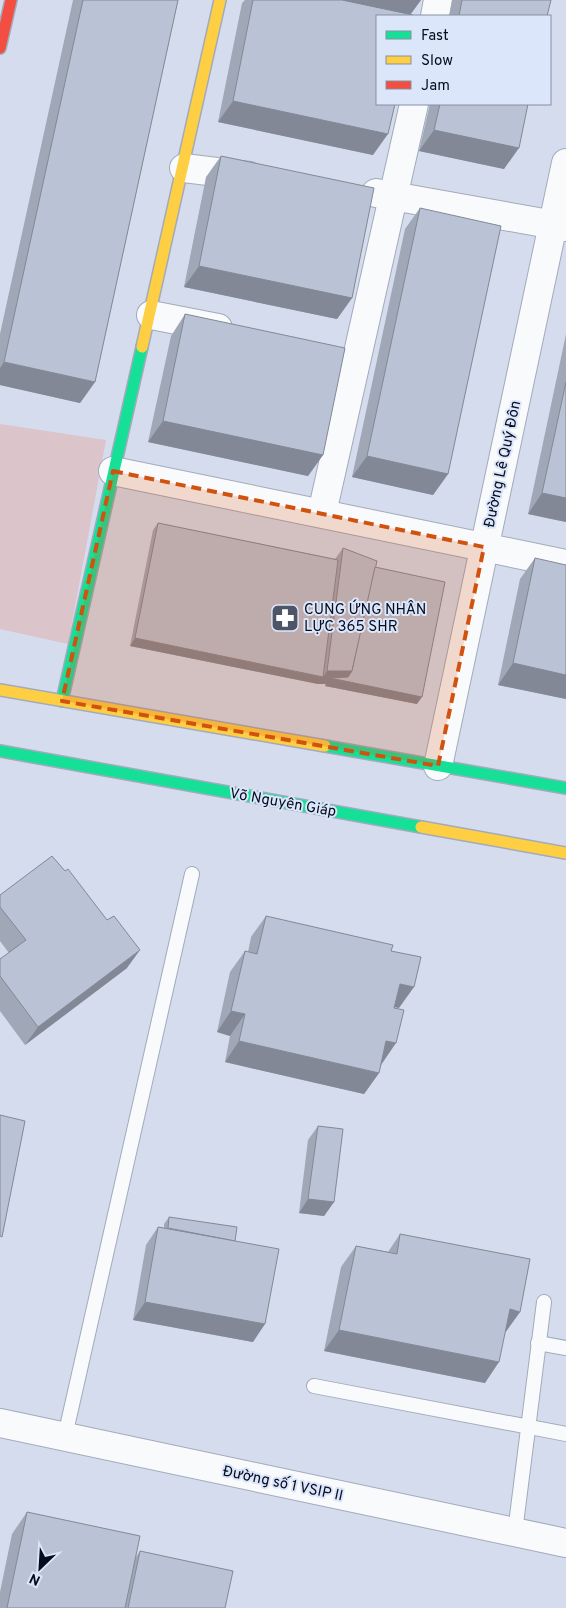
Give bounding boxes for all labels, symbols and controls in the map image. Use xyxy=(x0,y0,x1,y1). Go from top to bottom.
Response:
legend xyxy=(376,15,551,105)
text: Fast xyxy=(421,27,449,46)
text: Slow xyxy=(421,52,453,71)
text: Jam xyxy=(421,77,450,96)
street label: Đường Lê Quý Đôn xyxy=(481,399,526,530)
place label: CUNG ỨNG NHÂN LỰC 365 SHR xyxy=(304,599,426,637)
pharmacy icon: CUNG ỨNG NHÂN LỰC 365 SHR xyxy=(270,603,300,633)
street label: Võ Nguyên Giáp xyxy=(228,785,338,822)
street label: Đường số 1 VSIP II xyxy=(221,1461,345,1506)
north arrow xyxy=(15,1543,65,1593)
text: N xyxy=(27,1569,43,1588)

